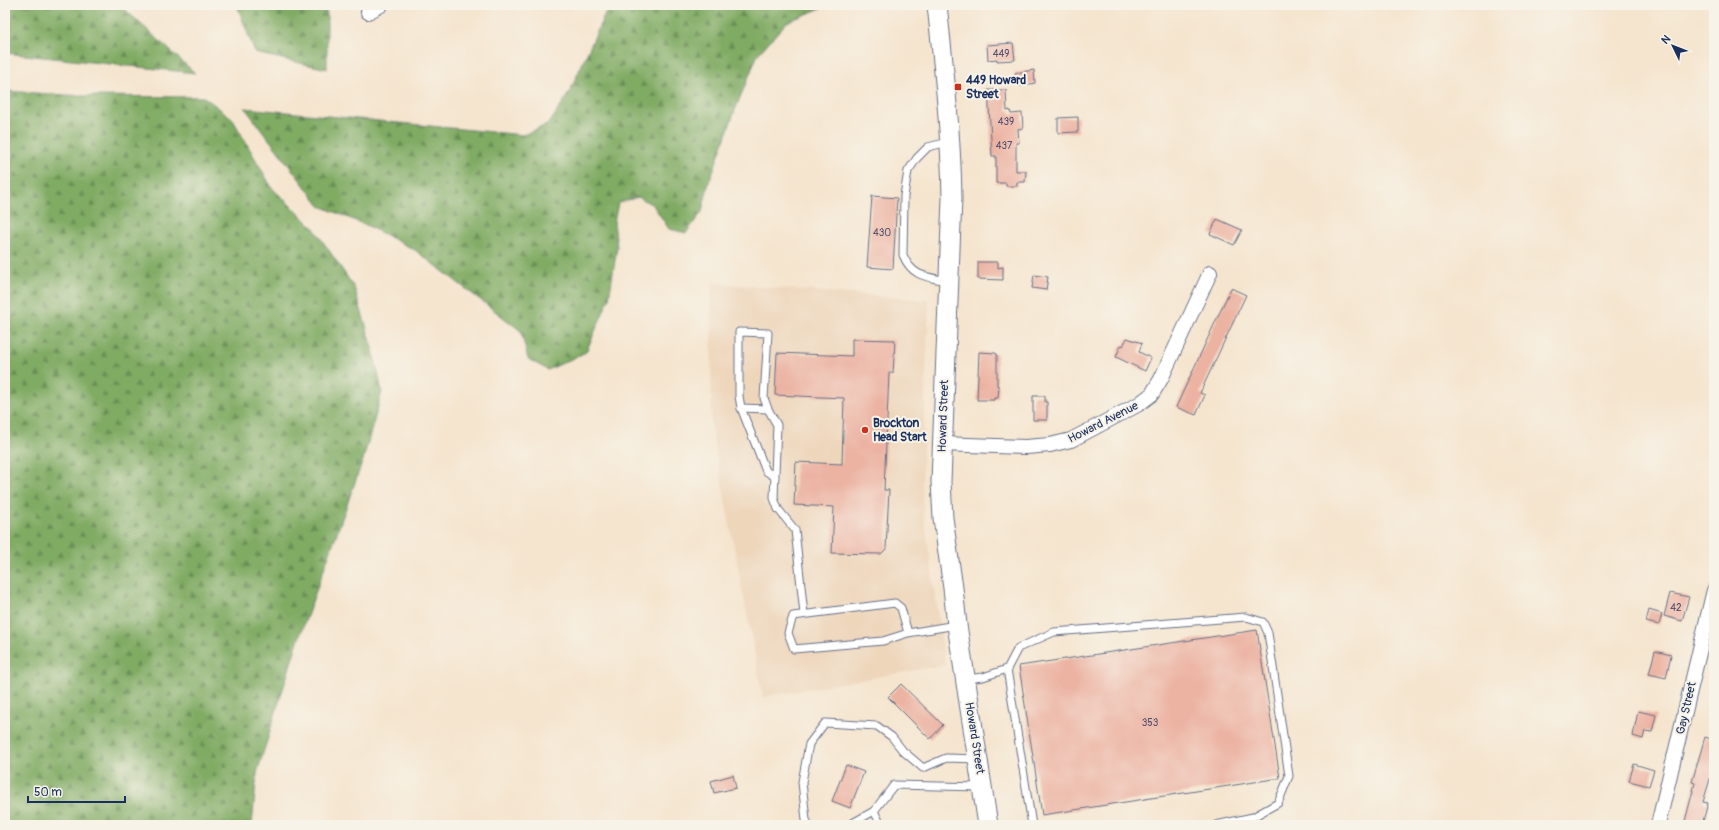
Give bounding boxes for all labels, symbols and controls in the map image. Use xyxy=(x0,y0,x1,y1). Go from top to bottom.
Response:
north arrow xyxy=(1653,26,1693,66)
text: N xyxy=(1659,32,1674,47)
house number: 449 xyxy=(993,48,1009,60)
place label: 449 Howard Street xyxy=(965,73,1026,102)
marker: 449 Howard Street xyxy=(953,82,963,92)
house number: 439 xyxy=(998,116,1014,128)
house number: 437 xyxy=(996,140,1013,152)
house number: 430 xyxy=(873,227,891,239)
street label: Howard Street xyxy=(935,379,952,453)
street label: Howard Avenue xyxy=(1066,398,1141,447)
place label: Brockton Head Start xyxy=(873,416,928,445)
marker: Brockton Head Start xyxy=(860,425,870,435)
house number: 42 xyxy=(1670,602,1682,614)
street label: Gay Street xyxy=(1673,680,1700,736)
street label: Howard Street xyxy=(961,701,988,775)
house number: 353 xyxy=(1142,717,1159,729)
scale bar xyxy=(28,778,125,804)
text: 50 m xyxy=(34,785,62,800)

